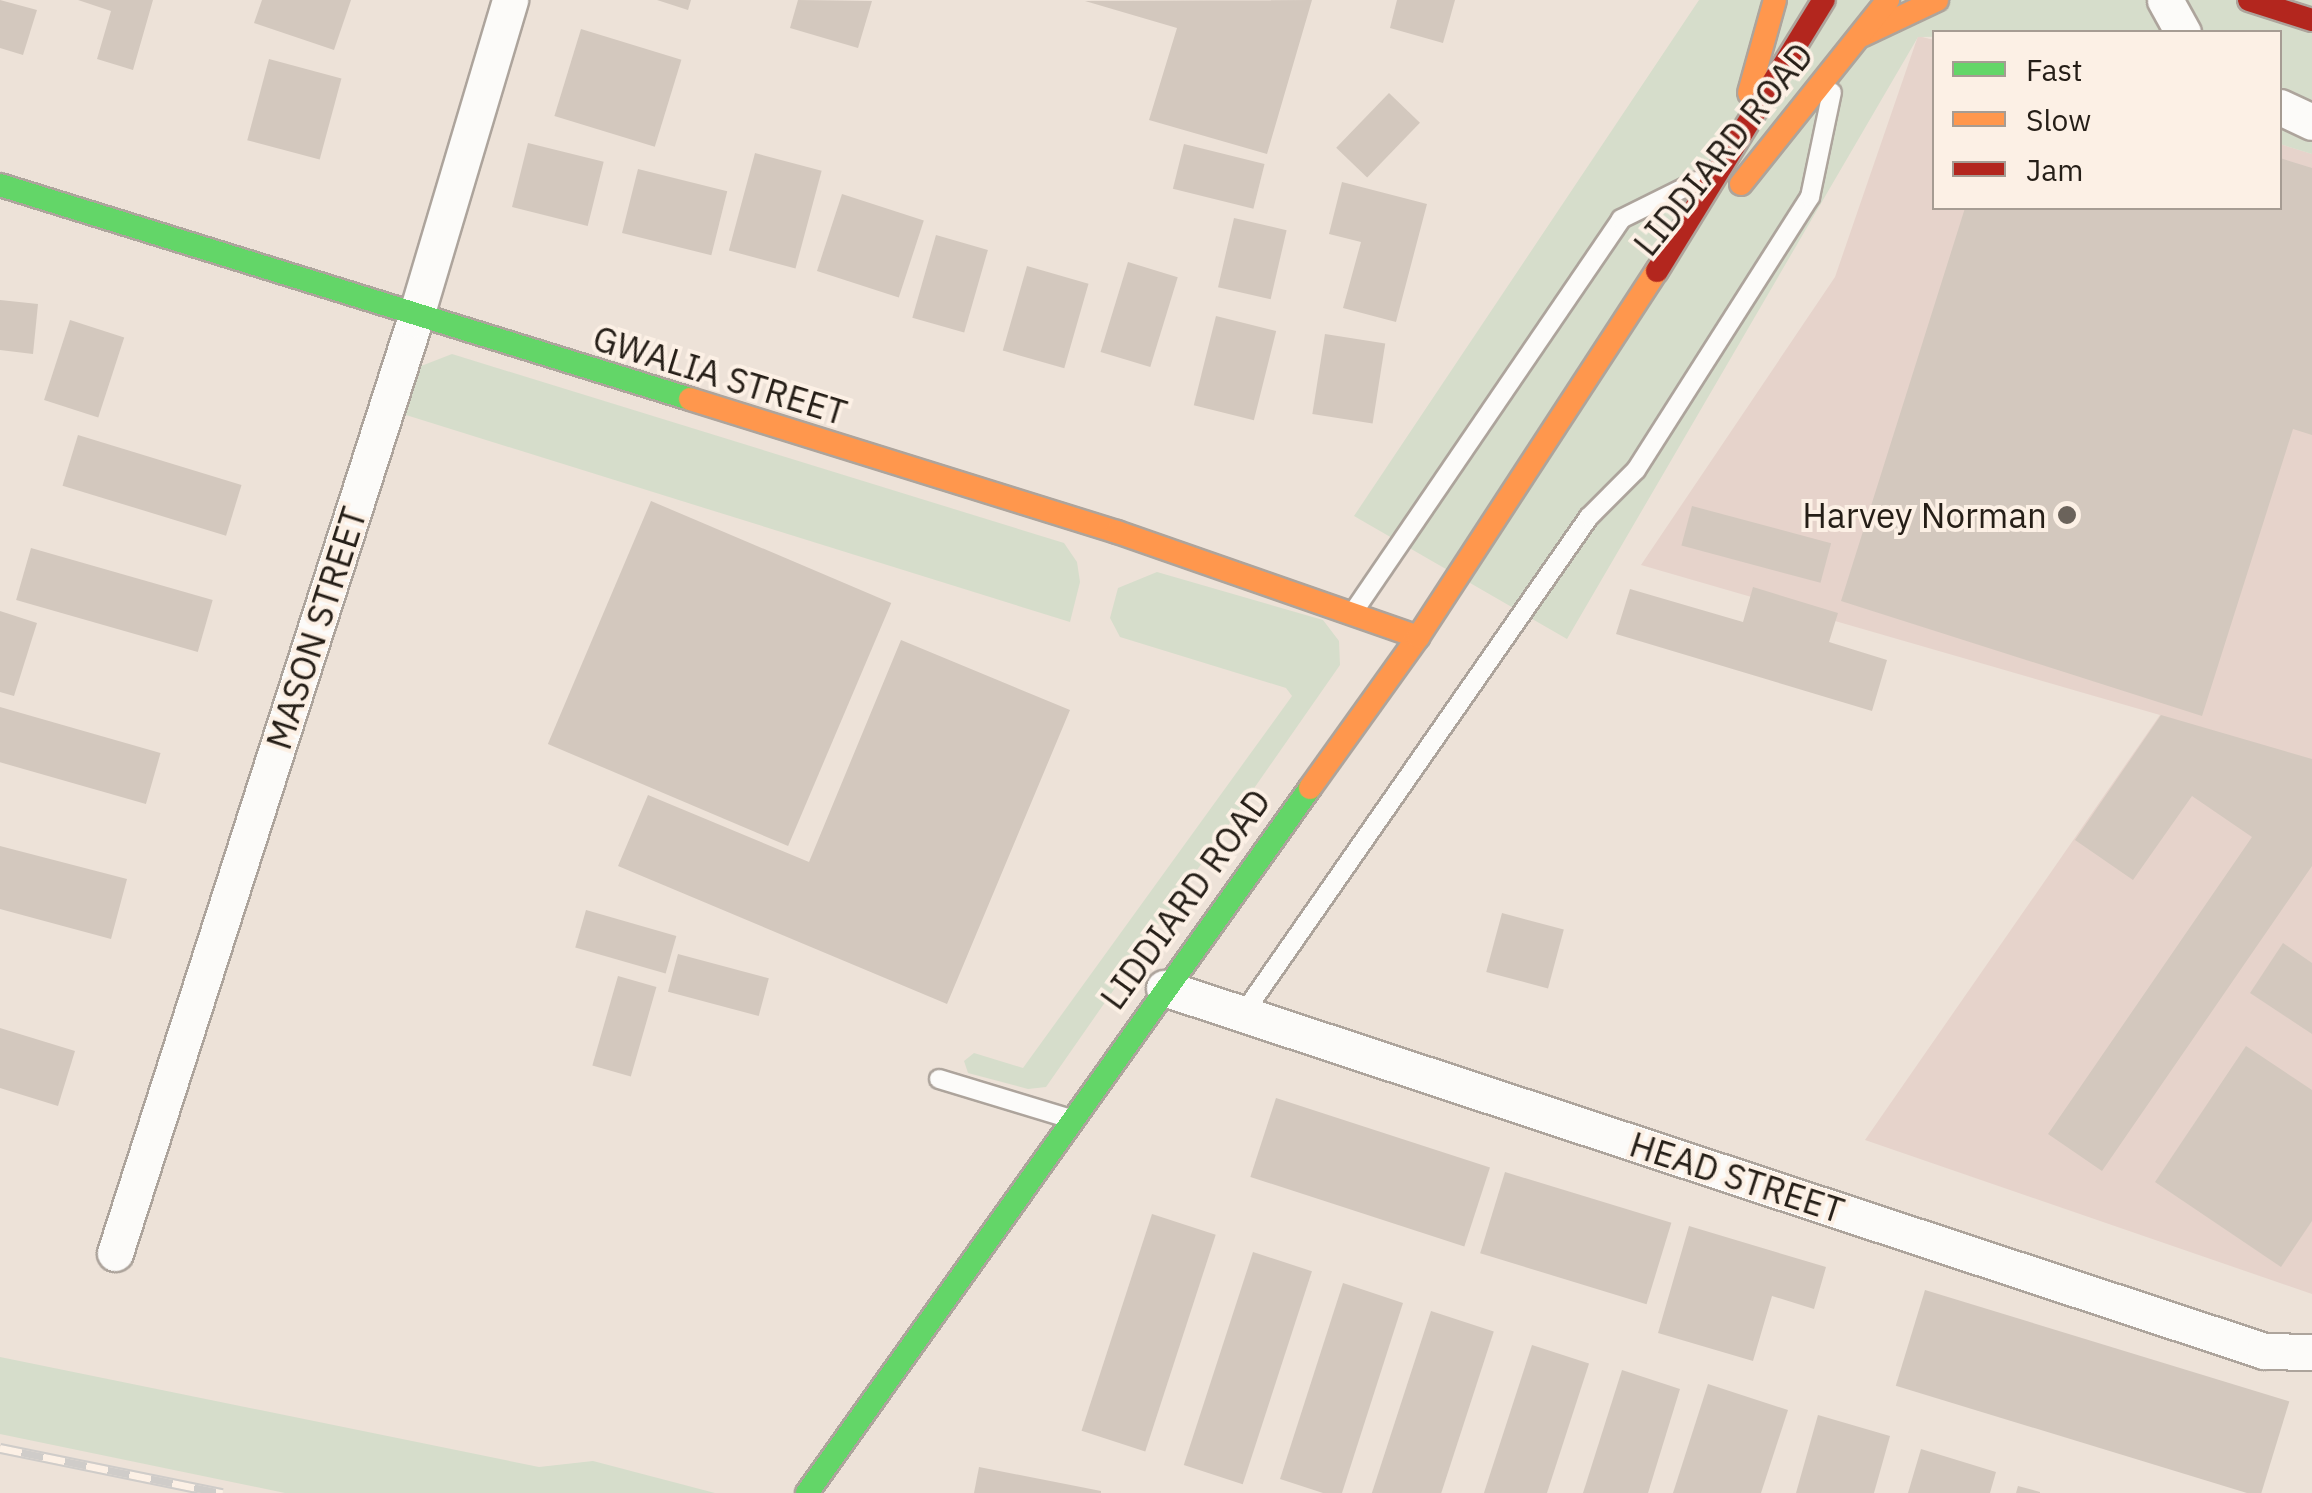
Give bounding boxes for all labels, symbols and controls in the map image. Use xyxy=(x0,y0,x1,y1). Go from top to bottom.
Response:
legend xyxy=(1932,30,2282,210)
street label: LIDDIARD ROAD xyxy=(1624,34,1822,264)
text: Fast xyxy=(2026,50,2083,89)
text: Slow xyxy=(2026,100,2091,139)
text: Jam xyxy=(2026,150,2084,189)
street label: GWALIA STREET xyxy=(588,316,852,434)
place label: Harvey Norman xyxy=(1802,494,2047,536)
street label: MASON STREET xyxy=(257,502,375,754)
marker: Harvey Norman xyxy=(2056,504,2078,526)
street label: LIDDIARD ROAD xyxy=(1091,781,1279,1017)
street label: HEAD STREET xyxy=(1625,1123,1849,1231)

